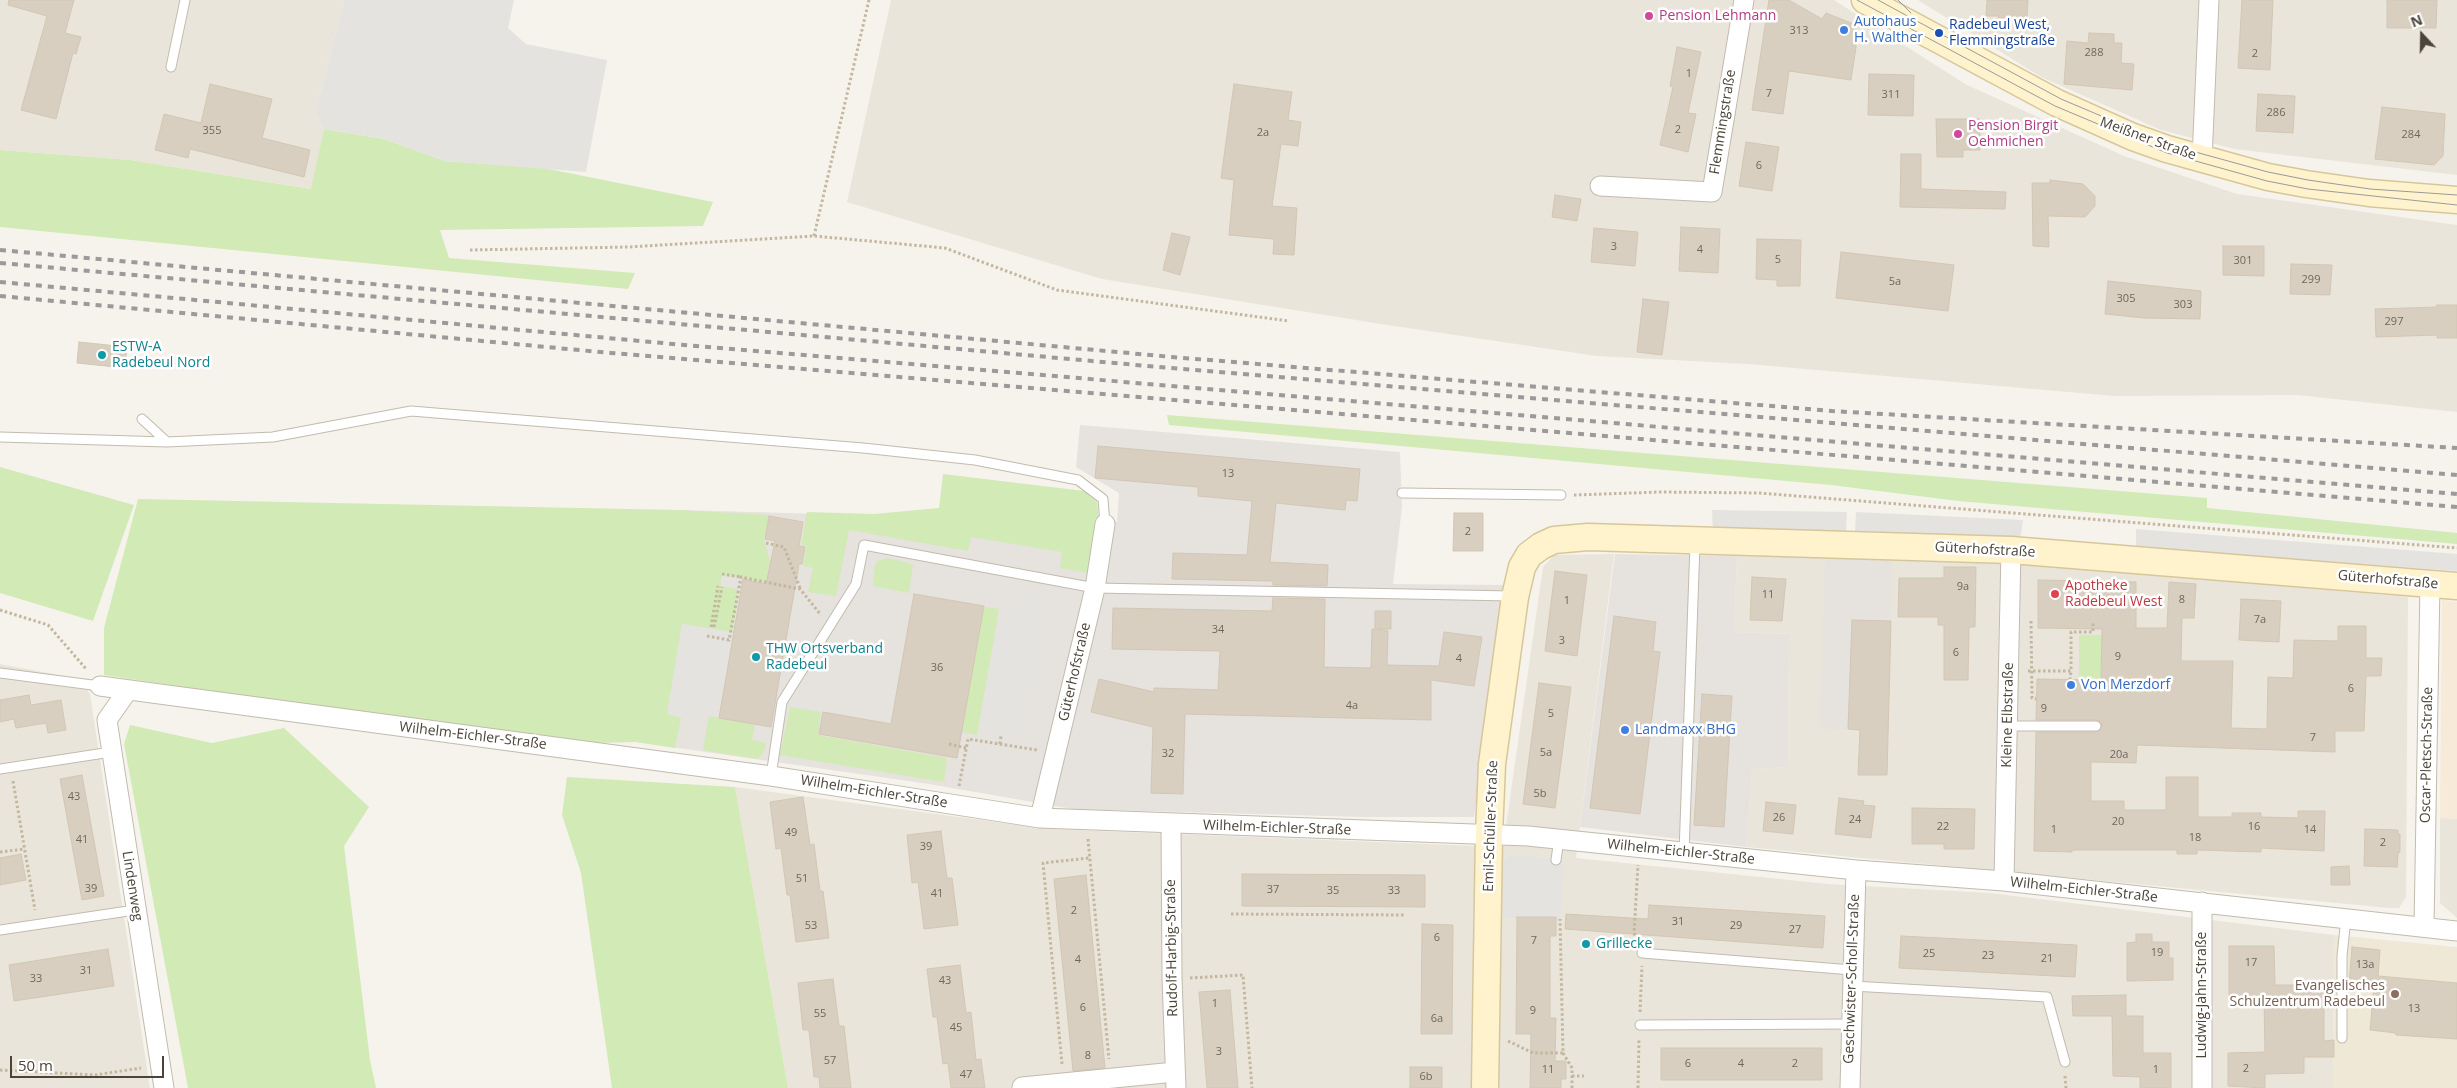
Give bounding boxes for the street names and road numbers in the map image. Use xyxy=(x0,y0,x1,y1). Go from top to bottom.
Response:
street label: Flemmingstraße xyxy=(1706,68,1740,176)
street label: Meißner Straße xyxy=(2098,114,2198,164)
street label: Güterhofstraße xyxy=(1934,539,2036,561)
street label: Güterhofstraße xyxy=(2337,567,2439,593)
street label: Güterhofstraße xyxy=(1055,621,1095,723)
street label: Kleine Elbstraße xyxy=(1999,662,2017,768)
street label: Oscar-Pletsch-Straße xyxy=(2417,687,2437,823)
street label: Wilhelm-Eichler-Straße xyxy=(398,719,548,753)
street label: Emil-Schüller-Straße xyxy=(1480,760,1502,892)
street label: Wilhelm-Eichler-Straße xyxy=(799,772,949,812)
street label: Wilhelm-Eichler-Straße xyxy=(1203,817,1351,839)
street label: Wilhelm-Eichler-Straße xyxy=(1606,836,1756,868)
street label: Lindenweg xyxy=(118,850,146,922)
street label: Wilhelm-Eichler-Straße xyxy=(2009,874,2159,906)
street label: Rudolf-Harbig-Straße xyxy=(1162,879,1182,1017)
street label: Geschwister-Scholl-Straße xyxy=(1841,894,1863,1064)
street label: Ludwig-Jahn-Straße xyxy=(2194,932,2210,1058)

